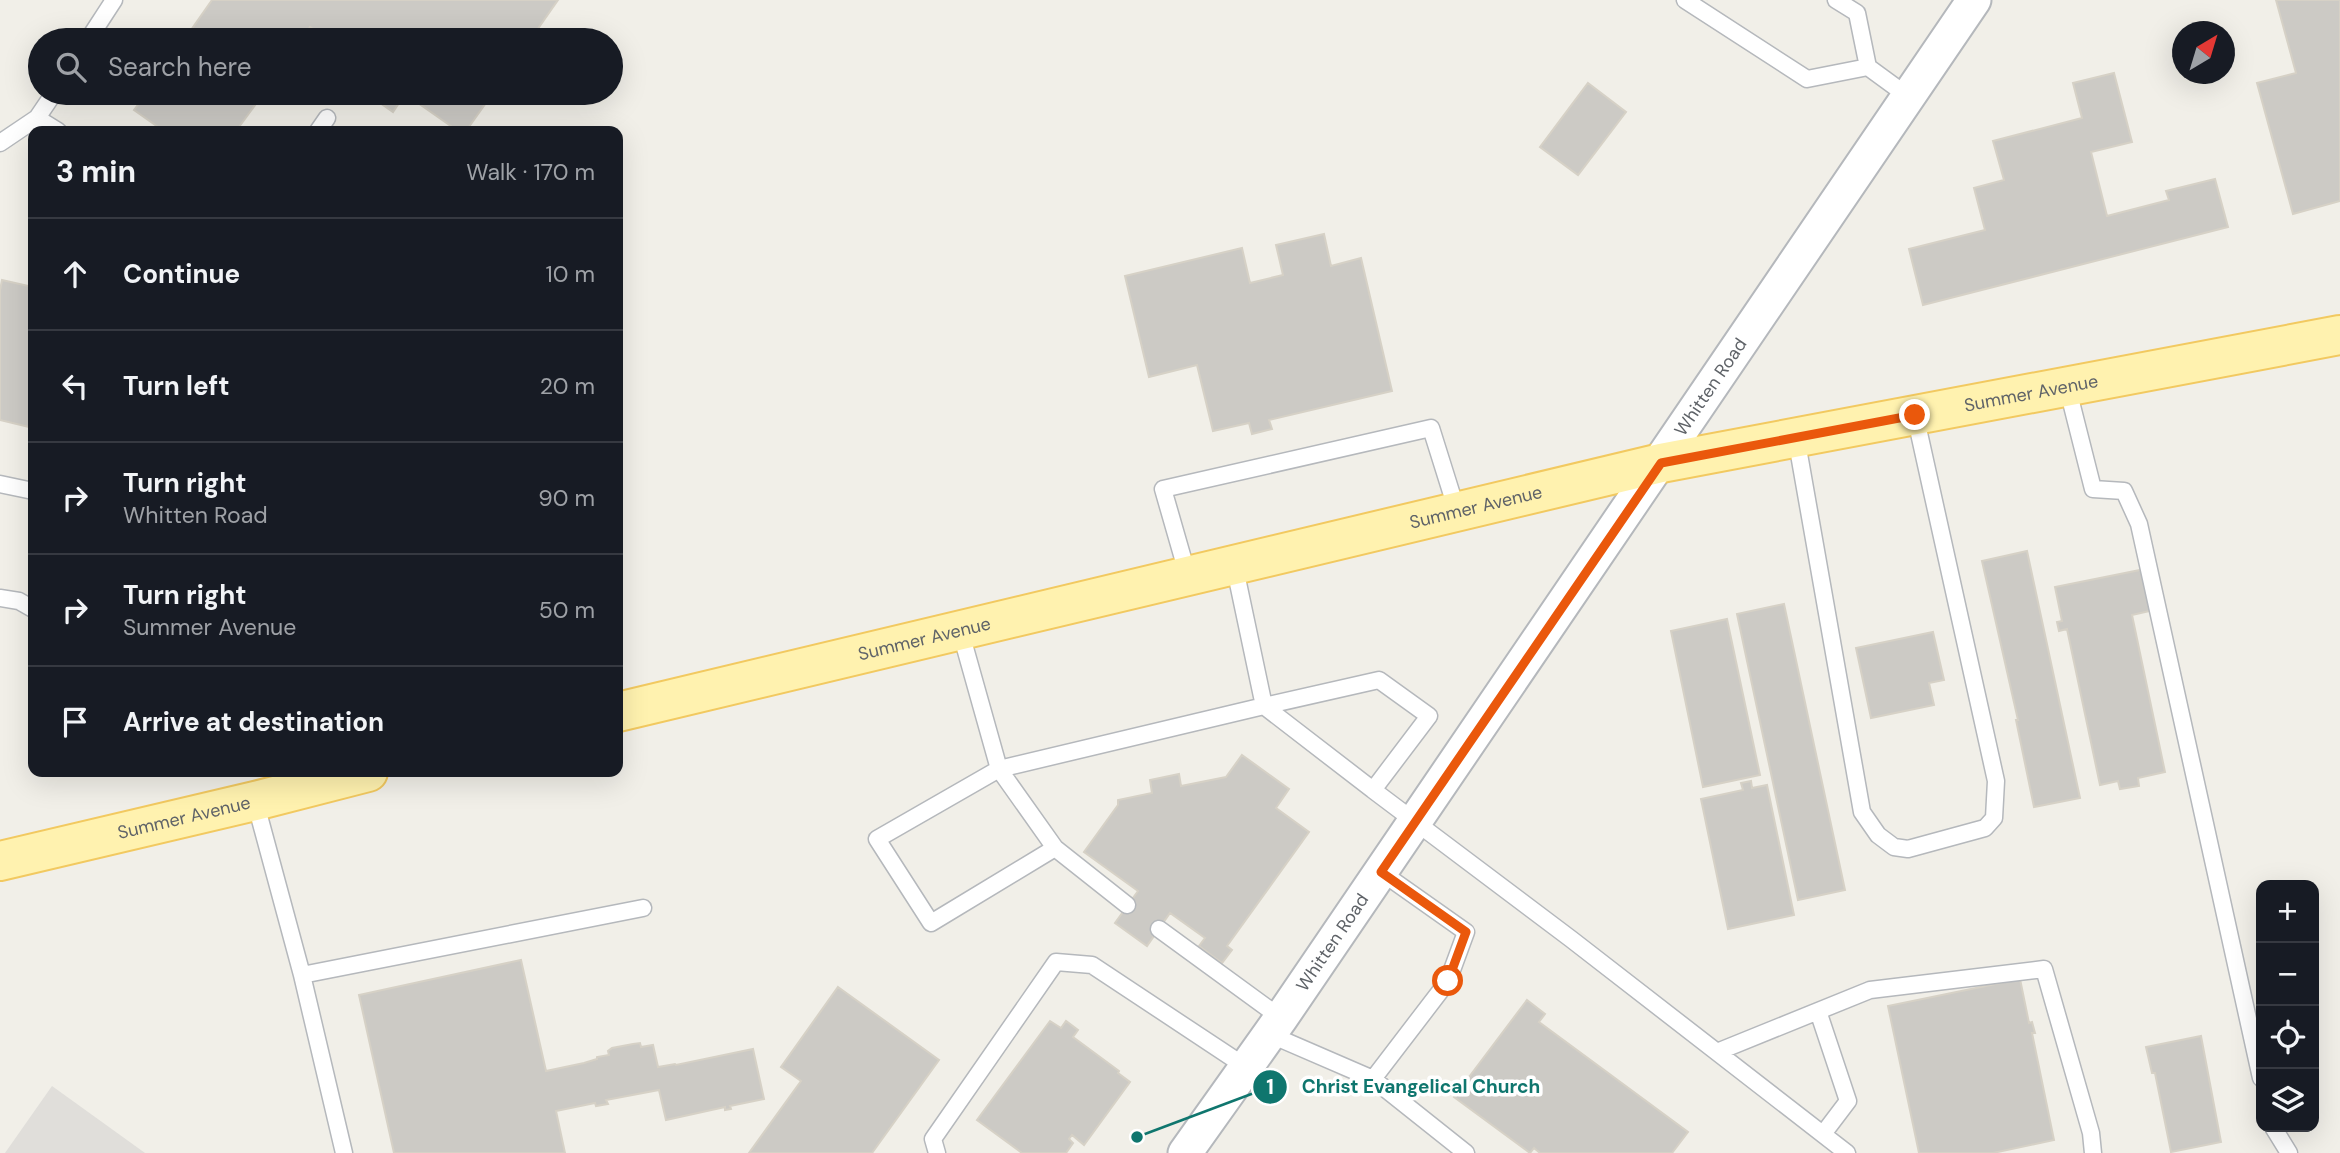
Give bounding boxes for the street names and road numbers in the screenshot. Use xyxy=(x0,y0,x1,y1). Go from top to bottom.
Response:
street label: Whitten Road xyxy=(1669,333,1752,441)
street label: Summer Avenue xyxy=(1962,369,2100,418)
street label: Summer Avenue xyxy=(1407,480,1545,535)
street label: Summer Avenue xyxy=(856,611,993,666)
street label: Summer Avenue xyxy=(115,790,253,845)
street label: Whitten Road xyxy=(1291,889,1374,996)

